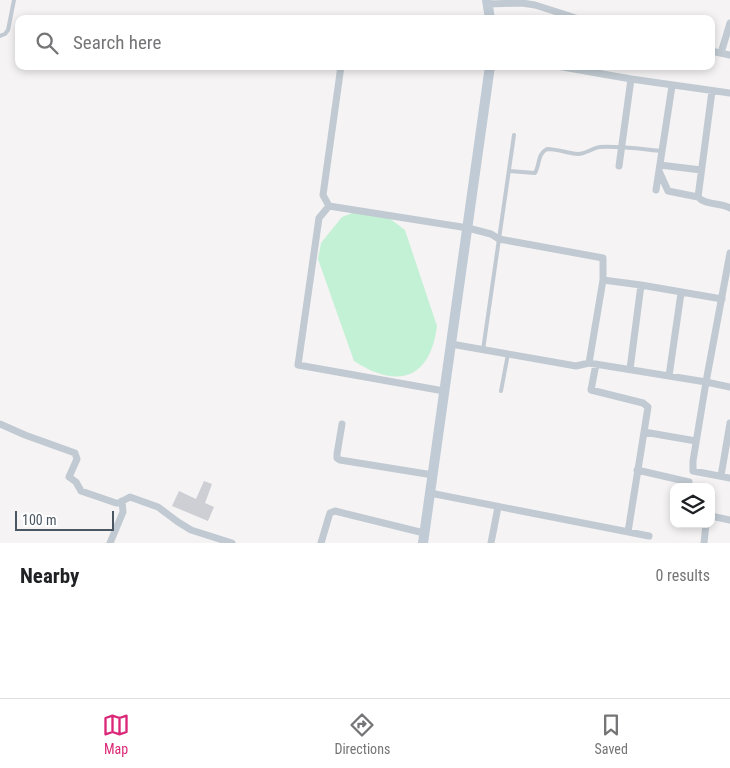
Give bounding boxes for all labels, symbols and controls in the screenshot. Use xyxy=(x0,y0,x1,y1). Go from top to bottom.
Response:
search box xyxy=(15,15,715,70)
icon: search xyxy=(33,29,61,57)
text: Search here xyxy=(73,31,161,54)
map controls xyxy=(670,483,715,528)
button: layers xyxy=(670,483,715,528)
scale bar xyxy=(15,508,114,531)
text: 100 m xyxy=(22,512,57,528)
text: Nearby xyxy=(20,564,79,588)
text: 0 results xyxy=(655,566,710,585)
tab: Map xyxy=(102,711,130,757)
tab: Directions xyxy=(334,711,390,757)
tab: Saved xyxy=(595,711,628,757)

